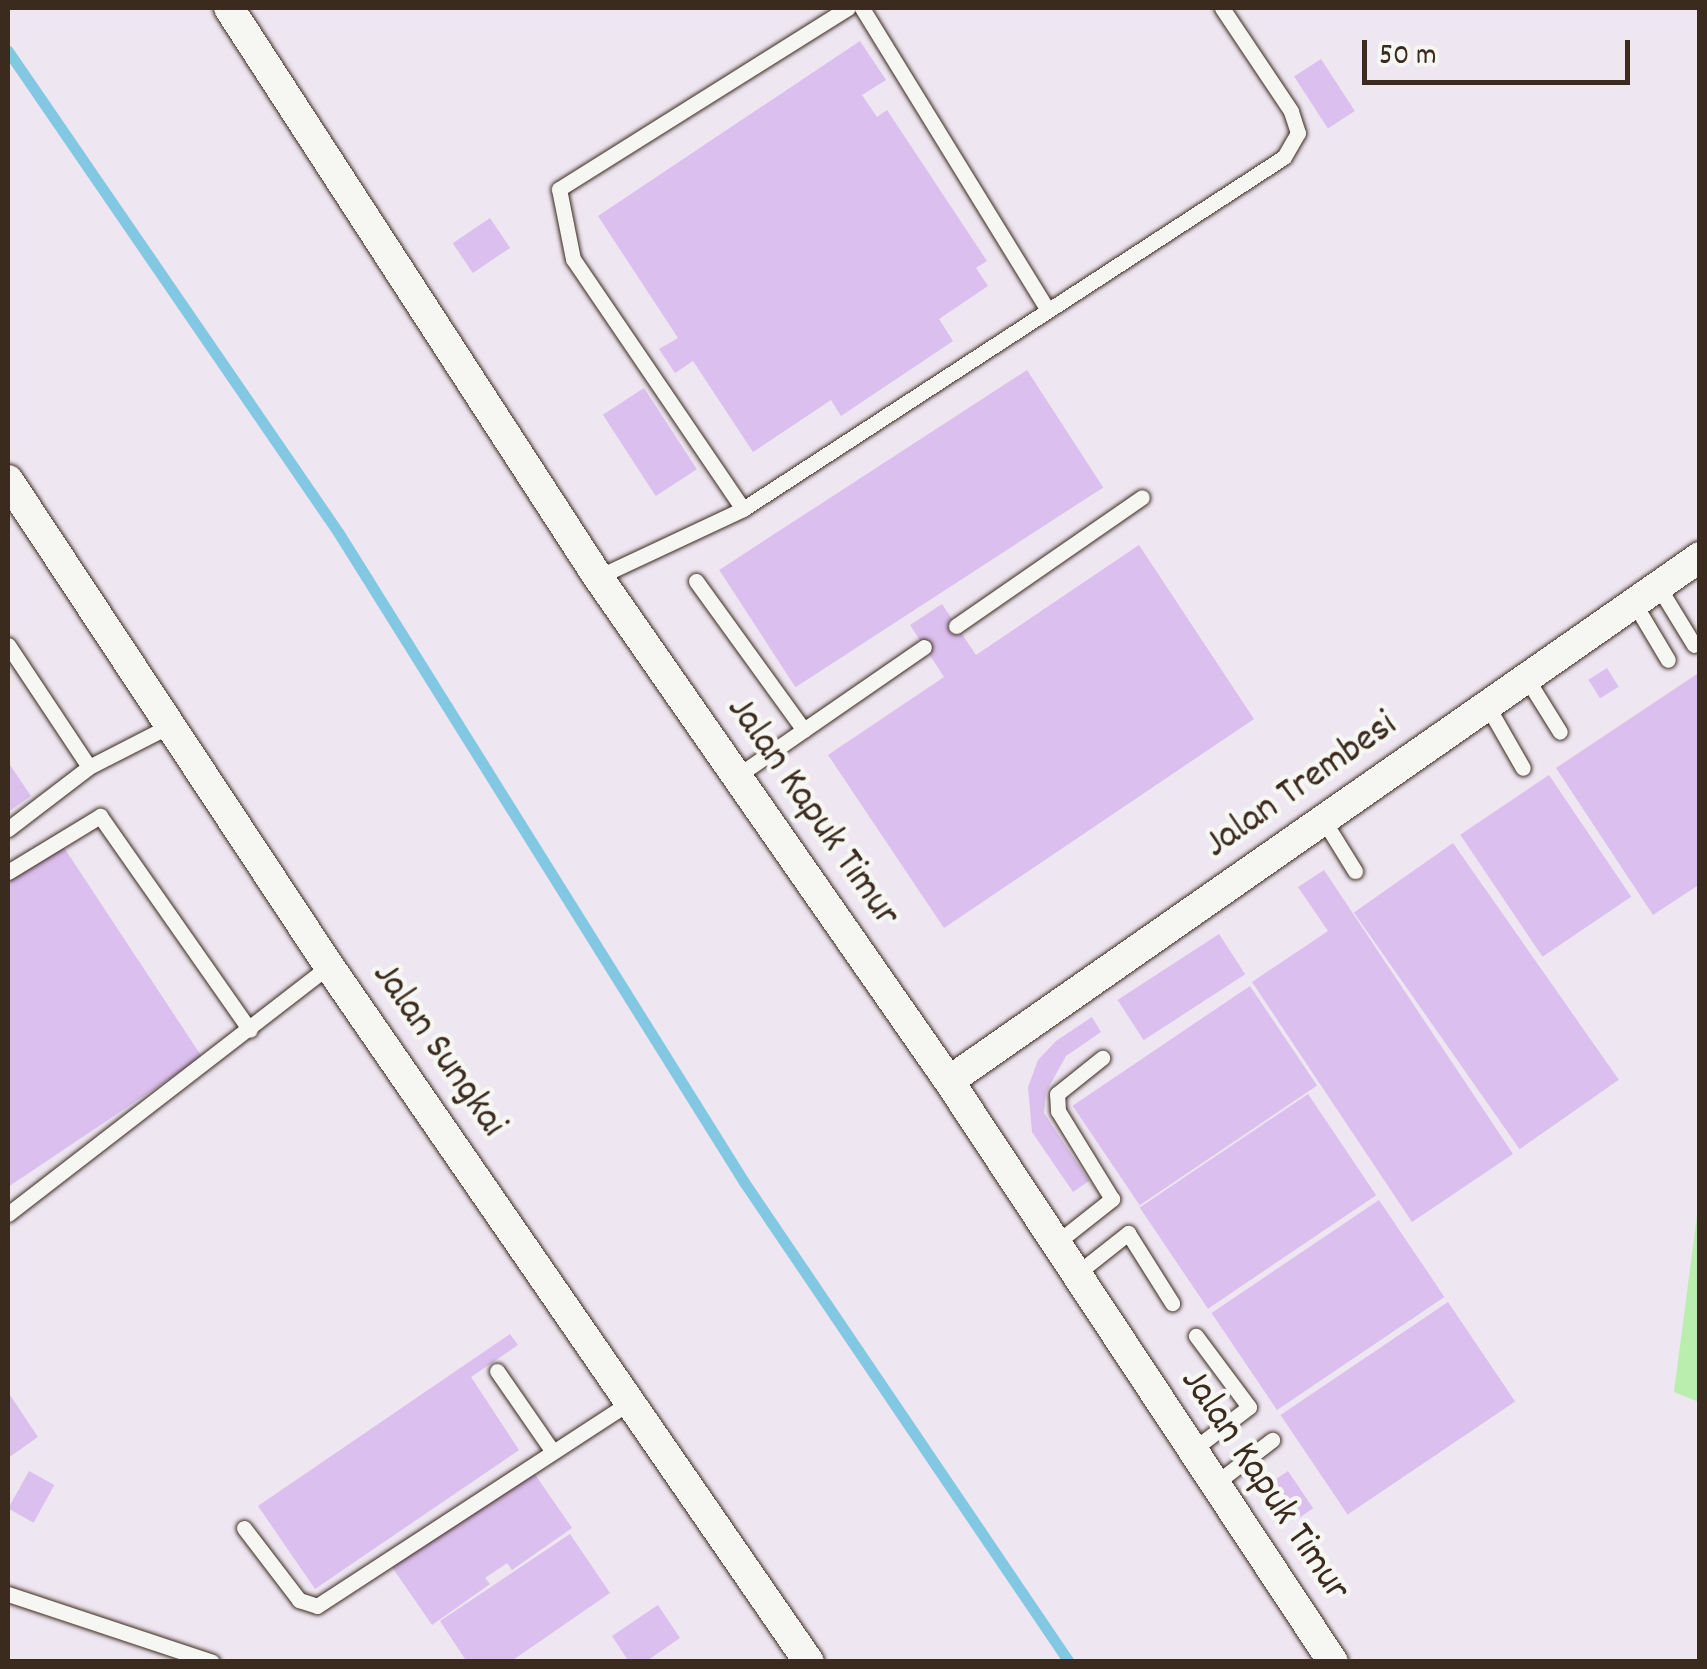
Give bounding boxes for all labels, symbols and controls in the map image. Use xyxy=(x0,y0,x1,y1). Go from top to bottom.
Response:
scale bar xyxy=(1367,20,1634,82)
text: 50 m xyxy=(1379,36,1437,79)
street label: Jalan Kapuk Timur xyxy=(714,688,908,938)
street label: Jalan Trembesi xyxy=(1196,703,1408,871)
street label: Jalan Sungkai xyxy=(359,954,515,1148)
street label: Jalan Kapuk Timur xyxy=(1167,1360,1359,1612)

